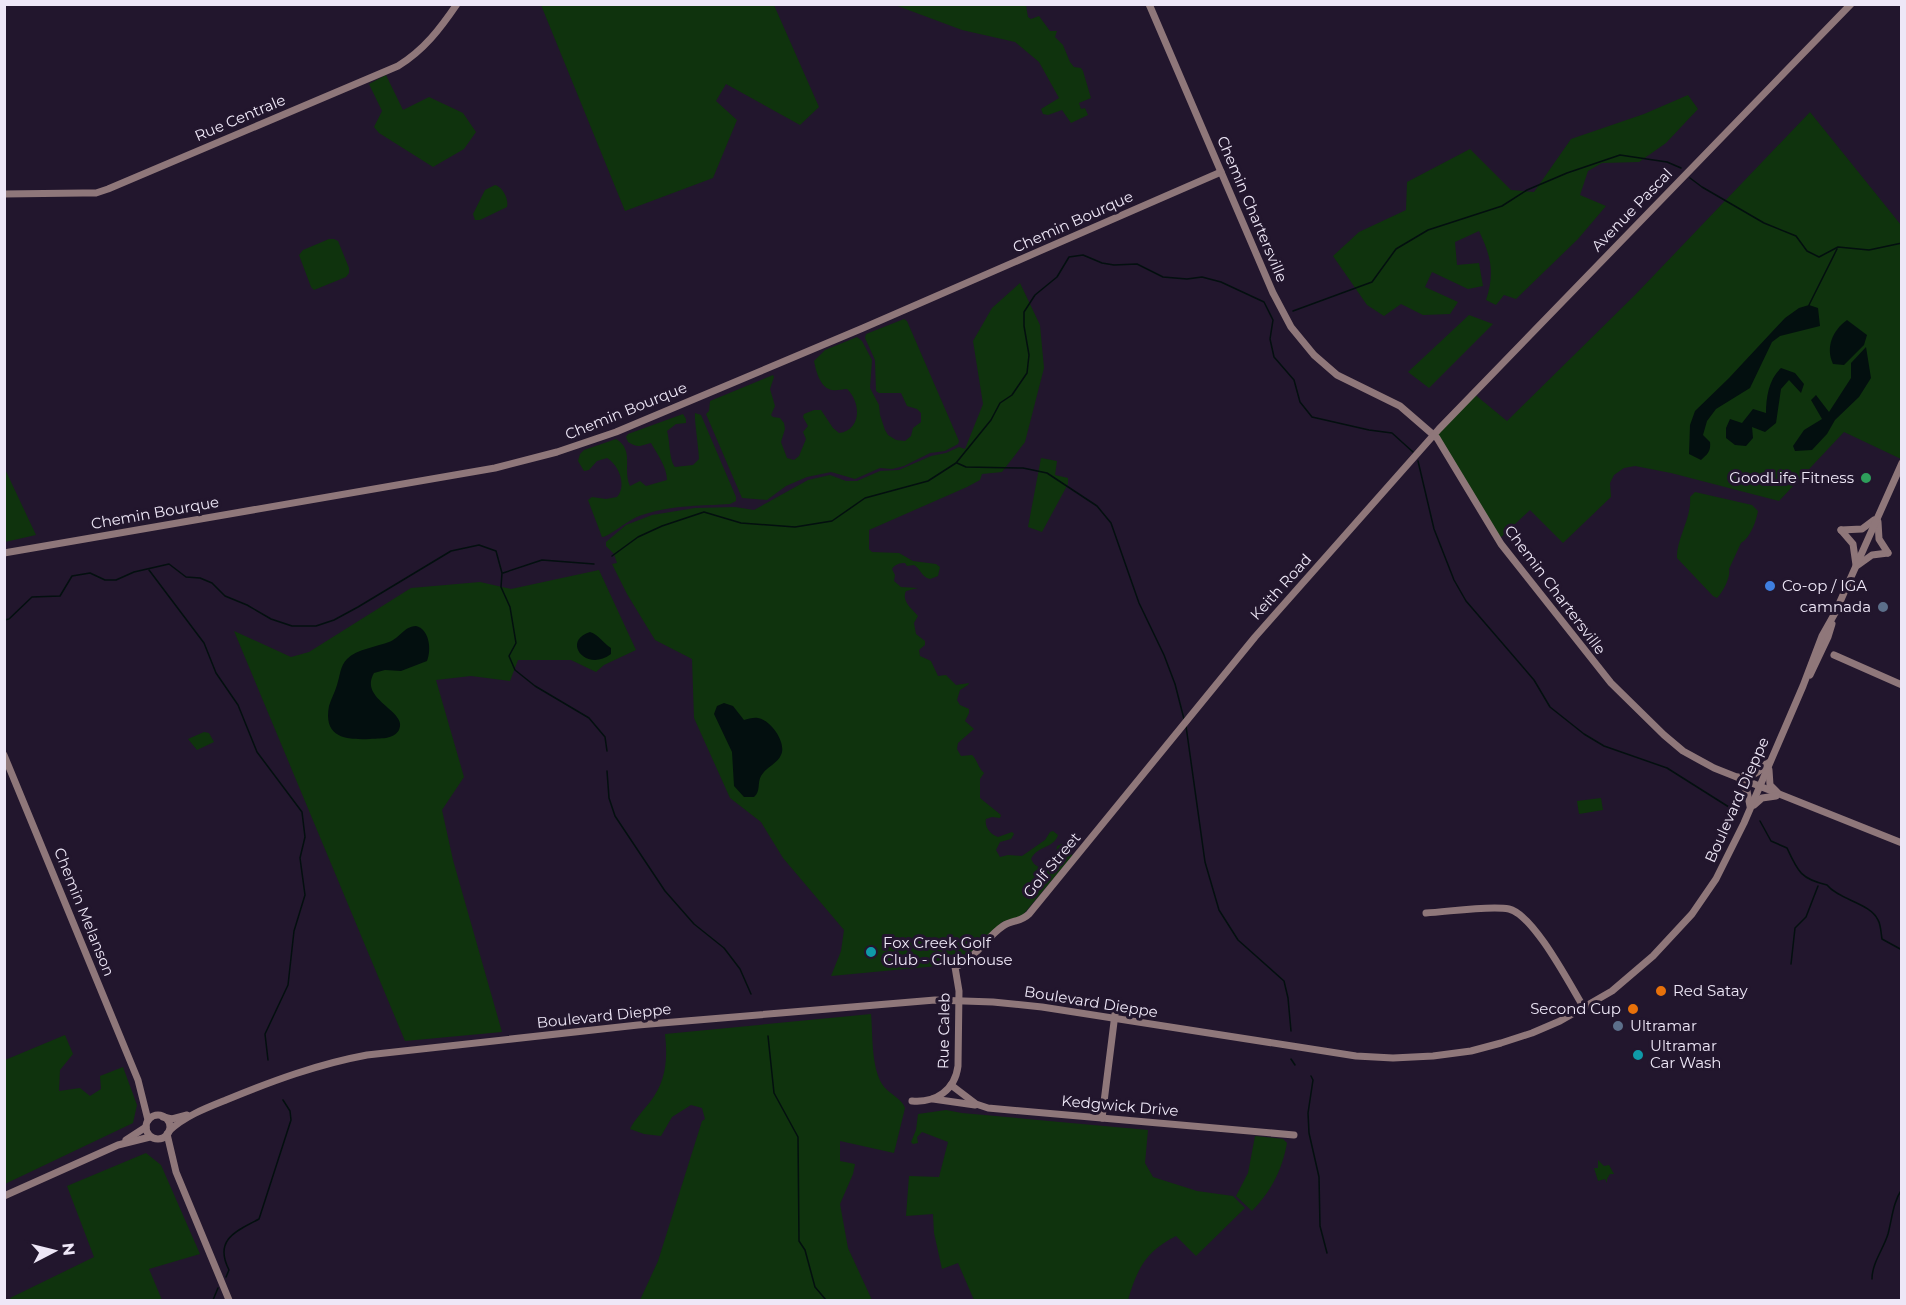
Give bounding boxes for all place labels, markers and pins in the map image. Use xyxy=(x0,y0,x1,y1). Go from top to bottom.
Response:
place label: GoodLife Fitness xyxy=(1729,468,1854,487)
marker: GoodLife Fitness xyxy=(1859,471,1873,485)
place label: Co-op / IGA xyxy=(1782,576,1867,595)
marker: Co-op / IGA xyxy=(1763,579,1777,593)
place label: camnada xyxy=(1800,597,1871,616)
marker: camnada xyxy=(1876,600,1890,614)
place label: Fox Creek Golf Club - Clubhouse xyxy=(883,933,1012,969)
marker: Fox Creek Golf Club - Clubhouse xyxy=(864,945,878,959)
place label: Red Satay xyxy=(1673,981,1748,1000)
marker: Red Satay xyxy=(1654,984,1668,998)
place label: Second Cup xyxy=(1530,999,1621,1018)
marker: Second Cup xyxy=(1626,1002,1640,1016)
place label: Ultramar xyxy=(1630,1016,1697,1035)
marker: Ultramar xyxy=(1611,1019,1625,1033)
place label: Ultramar Car Wash xyxy=(1650,1036,1721,1072)
marker: Ultramar Car Wash xyxy=(1631,1048,1645,1062)

